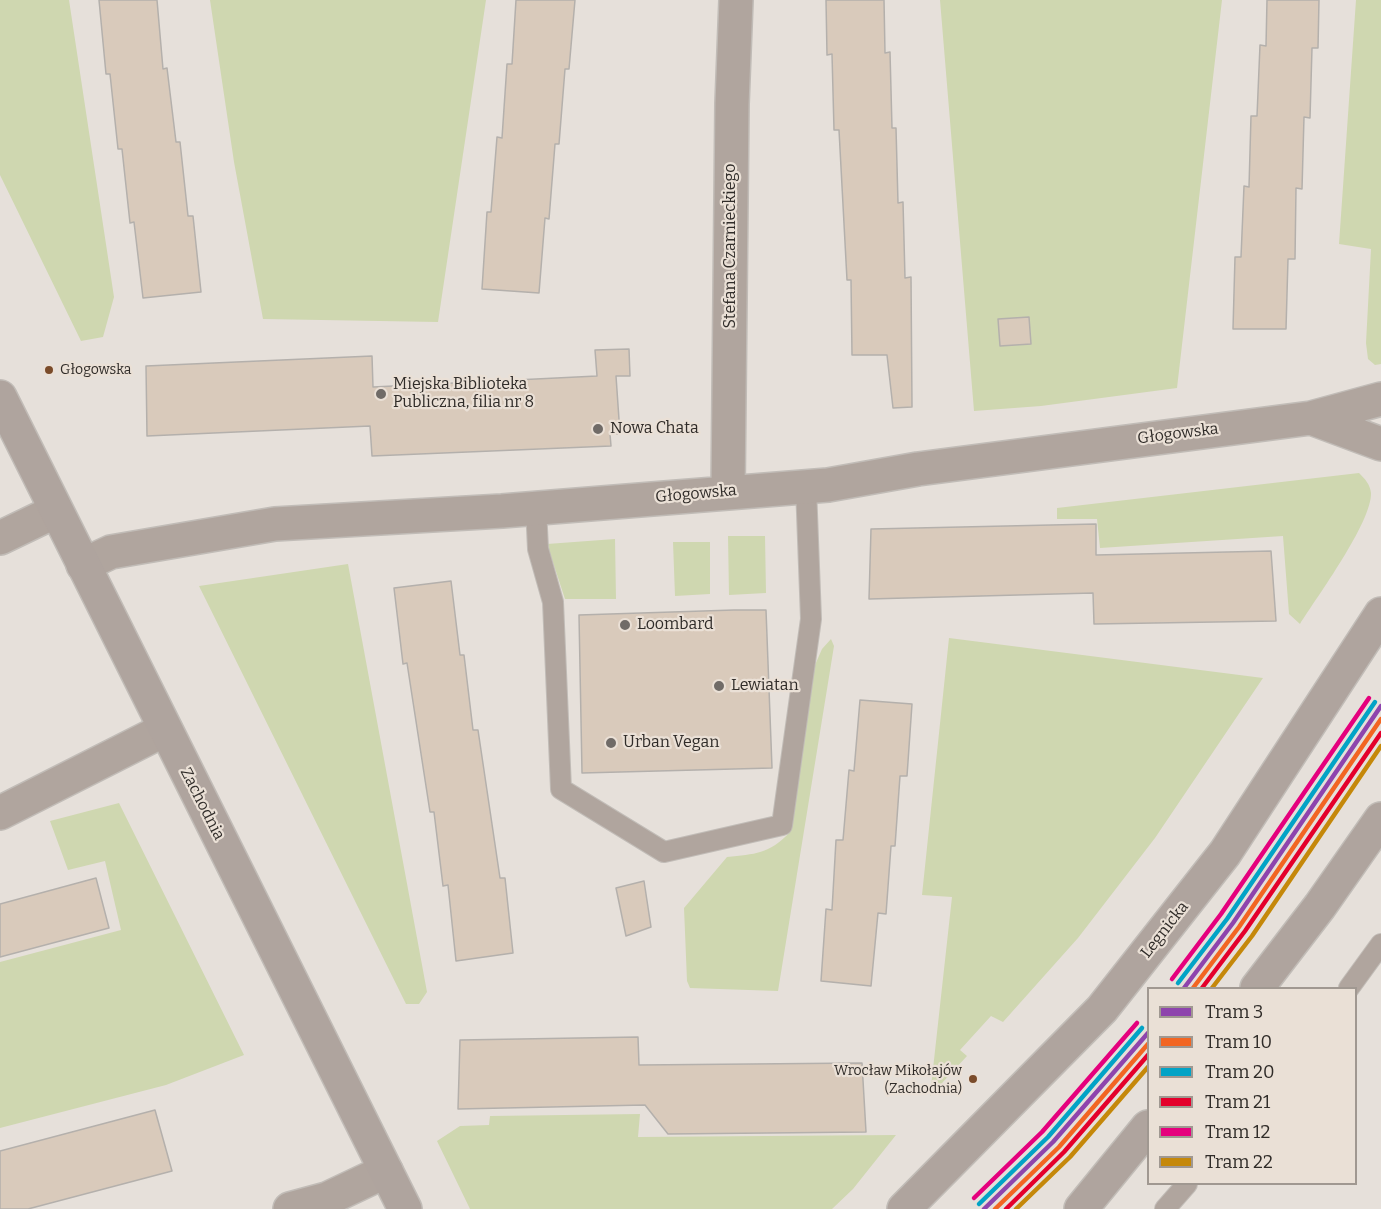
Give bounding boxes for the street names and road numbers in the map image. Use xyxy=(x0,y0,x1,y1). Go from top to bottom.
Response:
street label: Stefana Czarnieckiego xyxy=(721,163,741,329)
street label: Głogowska xyxy=(1136,420,1220,448)
street label: Głogowska xyxy=(655,481,737,507)
street label: Zachodnia xyxy=(176,765,228,843)
street label: Legnicka xyxy=(1137,898,1193,962)

